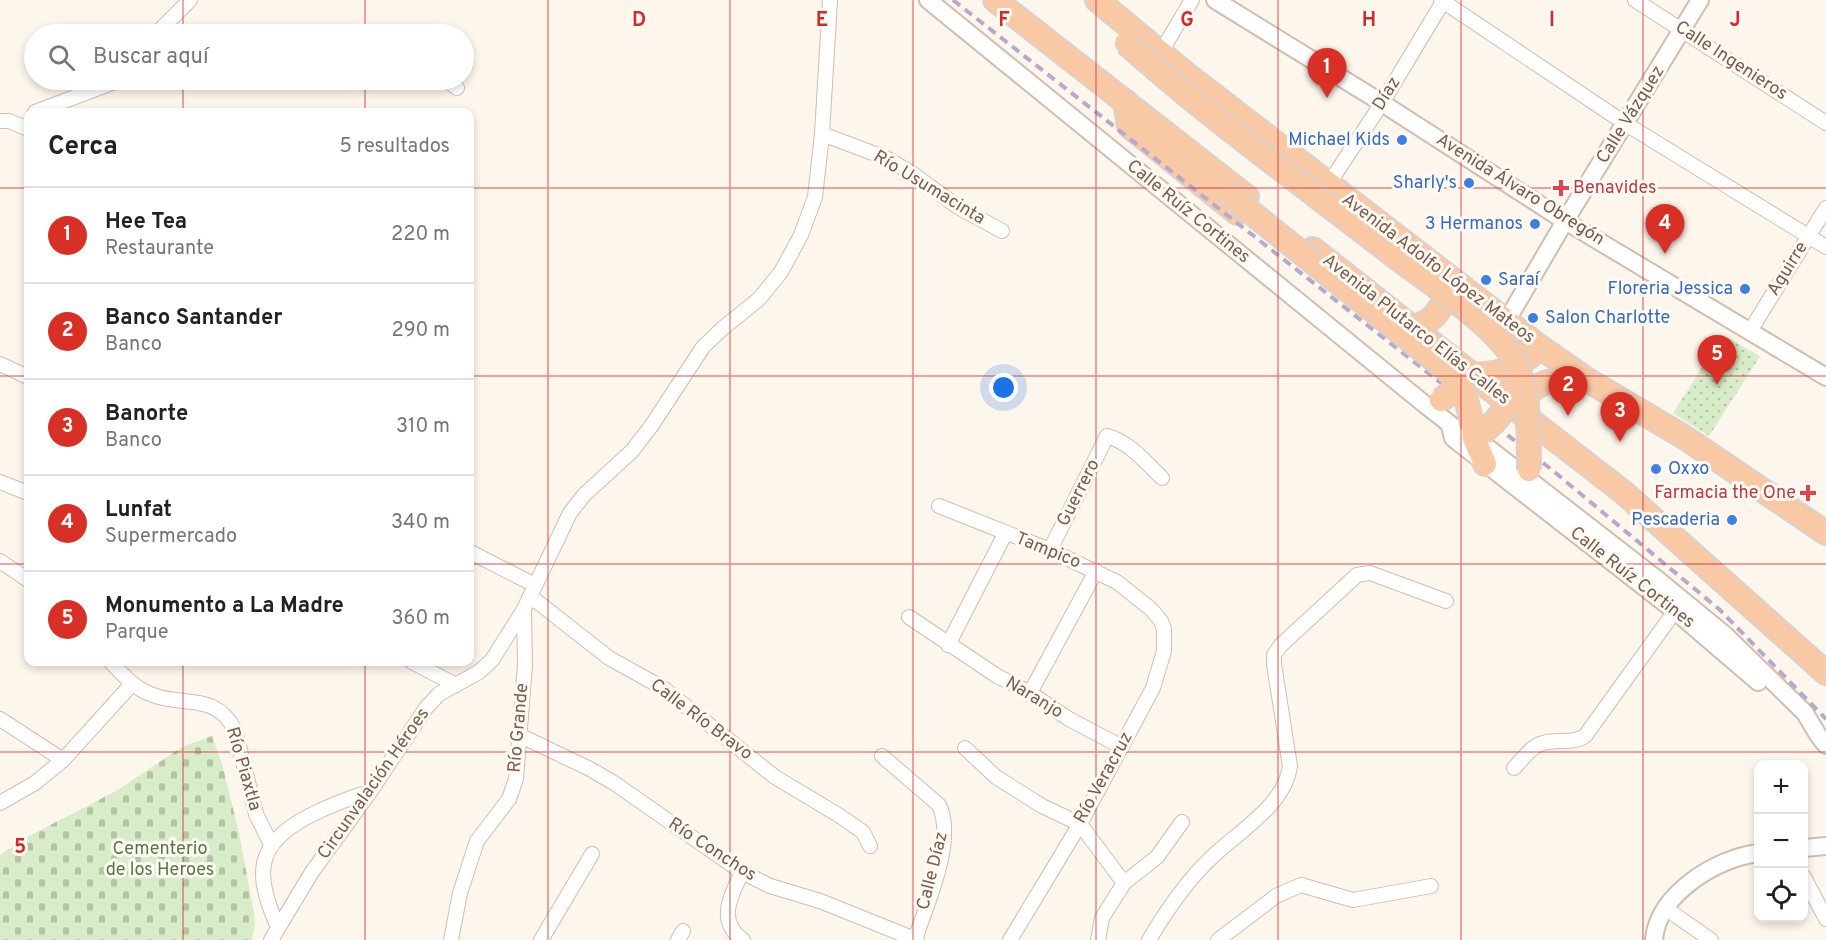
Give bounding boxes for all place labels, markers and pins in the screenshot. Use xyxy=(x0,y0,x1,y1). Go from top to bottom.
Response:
pin: 1 xyxy=(1308,48,1346,98)
place label: Michael Kids xyxy=(1288,129,1390,152)
marker: Michael Kids xyxy=(1395,133,1409,147)
place label: Sharly's xyxy=(1393,172,1457,195)
marker: Sharly's xyxy=(1462,176,1476,190)
place label: Benavides xyxy=(1573,177,1656,200)
marker: Benavides xyxy=(1554,181,1568,195)
pin: 4 xyxy=(1646,204,1684,254)
place label: 3 Hermanos xyxy=(1425,213,1523,236)
marker: 3 Hermanos xyxy=(1528,217,1542,231)
place label: Saraí xyxy=(1498,269,1541,292)
marker: Saraí xyxy=(1479,273,1493,287)
place label: Floreria Jessica xyxy=(1608,278,1733,301)
marker: Floreria Jessica xyxy=(1738,282,1752,296)
place label: Salon Charlotte xyxy=(1545,307,1670,330)
marker: Salon Charlotte xyxy=(1526,311,1540,325)
pin: 5 xyxy=(1698,336,1736,385)
pin: 2 xyxy=(1548,366,1588,416)
pin: 3 xyxy=(1600,392,1640,442)
place label: Oxxo xyxy=(1668,458,1709,481)
marker: Oxxo xyxy=(1649,462,1663,476)
place label: Farmacia the One xyxy=(1654,482,1796,505)
marker: Farmacia the One xyxy=(1801,486,1815,500)
place label: Pescaderia xyxy=(1631,509,1720,532)
marker: Pescaderia xyxy=(1725,513,1739,527)

